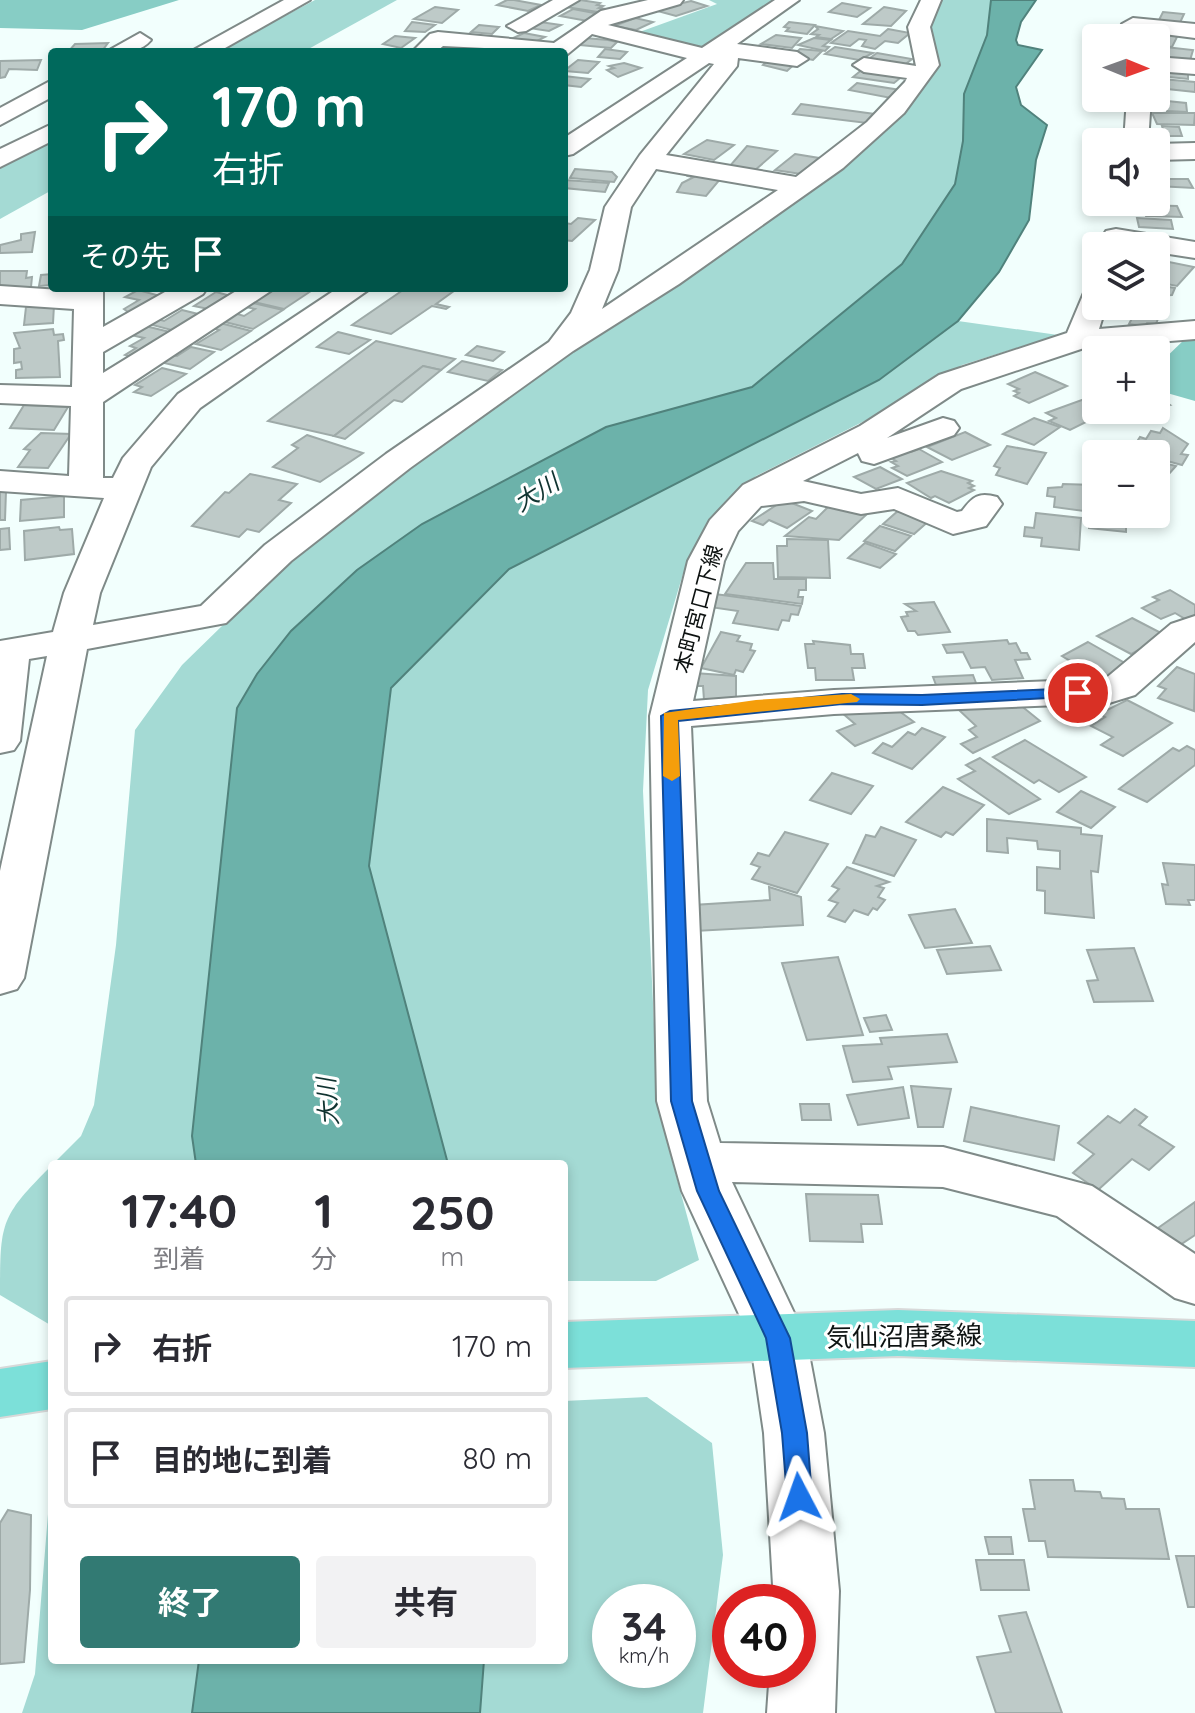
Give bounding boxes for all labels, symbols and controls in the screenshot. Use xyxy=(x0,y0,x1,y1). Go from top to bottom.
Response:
north arrow xyxy=(1082,24,1170,112)
map controls xyxy=(1082,24,1170,528)
text: 170 m xyxy=(212,71,366,141)
icon: right xyxy=(80,80,184,184)
button: sound xyxy=(1082,128,1170,216)
text: 右折 xyxy=(212,146,284,191)
icon: arrive xyxy=(186,232,230,276)
button: layers xyxy=(1082,232,1170,320)
text: その先 xyxy=(80,237,170,275)
button: + xyxy=(1082,336,1170,424)
button: − xyxy=(1082,440,1170,528)
water label: 大川 xyxy=(508,465,567,517)
street label: 本町宮口下線 xyxy=(667,542,729,676)
pin xyxy=(1044,659,1112,727)
icon: arrive xyxy=(1056,671,1100,715)
water label: 大川 xyxy=(310,1074,344,1127)
text: 17:40 xyxy=(121,1180,237,1240)
text: 1 xyxy=(314,1180,333,1240)
text: 250 xyxy=(410,1182,495,1242)
text: m xyxy=(440,1240,464,1273)
text: 到着 xyxy=(153,1242,205,1275)
text: 分 xyxy=(311,1242,337,1275)
street label: 気仙沼唐桑線 xyxy=(826,1318,982,1354)
icon: right xyxy=(84,1324,128,1368)
text: 170 m xyxy=(452,1327,532,1365)
text: 右折 xyxy=(152,1329,212,1367)
icon: arrive xyxy=(84,1436,128,1480)
text: 80 m xyxy=(462,1439,532,1477)
text: 目的地に到着 xyxy=(152,1441,332,1479)
position arrow xyxy=(757,1455,841,1539)
button: 終了 xyxy=(80,1556,300,1648)
button: 共有 xyxy=(316,1556,536,1648)
speed limit sign: 40 xyxy=(712,1584,816,1688)
text: 34 xyxy=(622,1601,667,1651)
text: km/h xyxy=(619,1643,669,1668)

